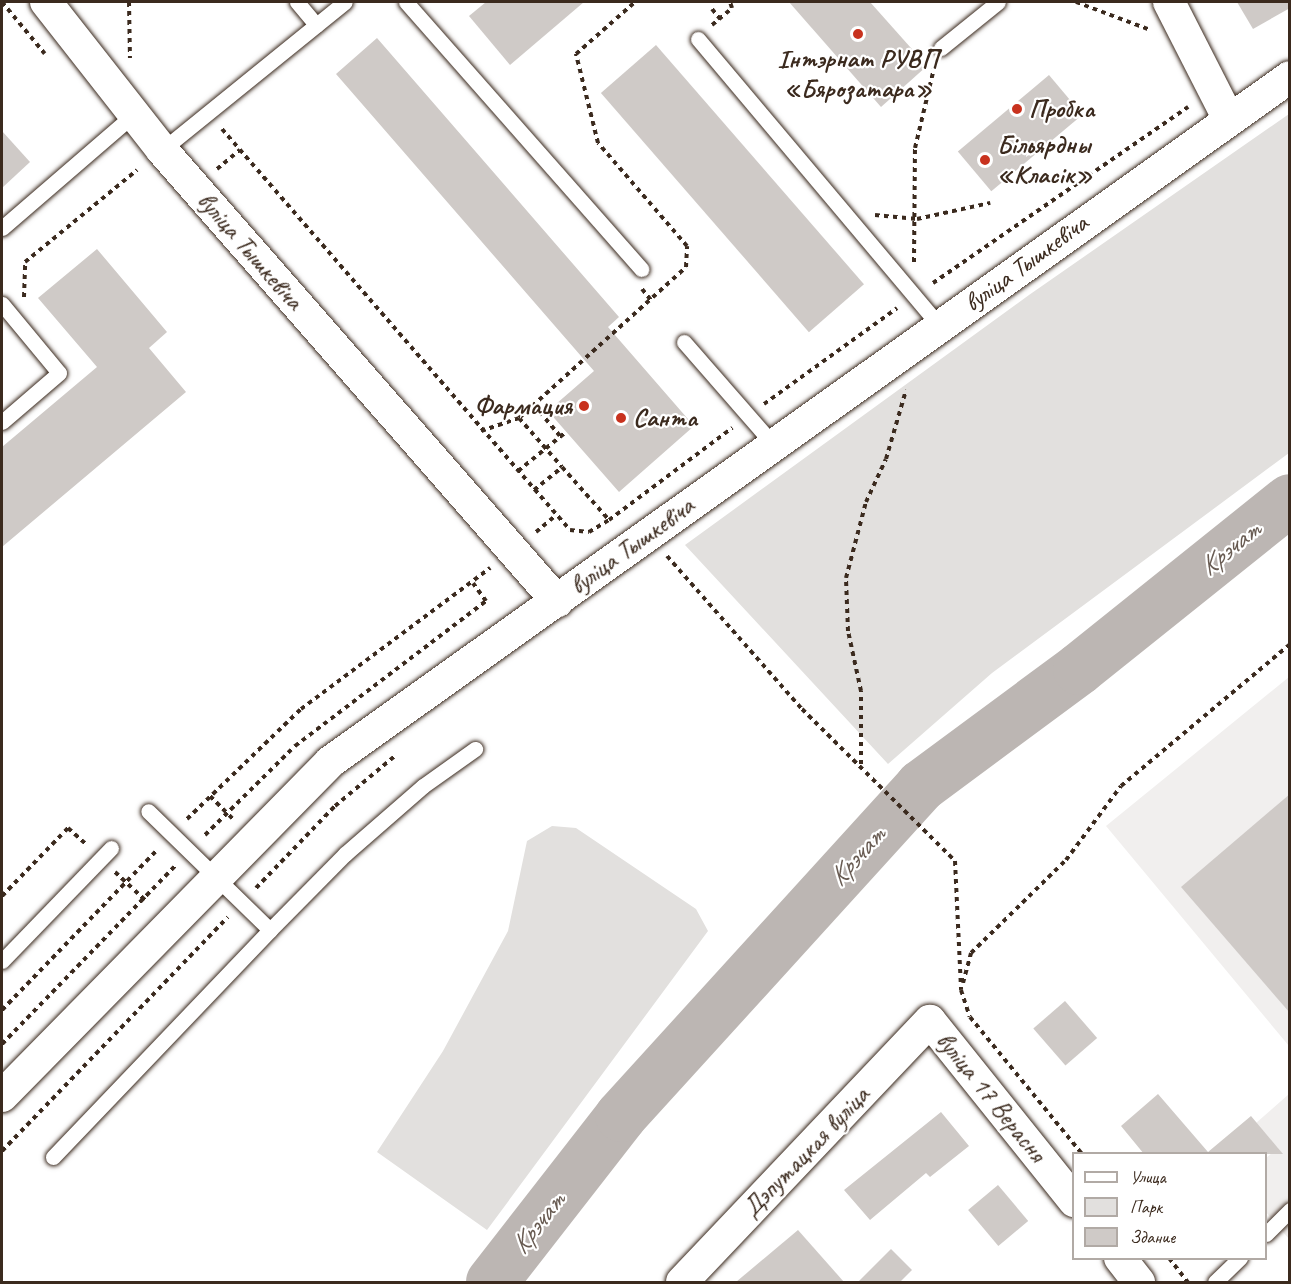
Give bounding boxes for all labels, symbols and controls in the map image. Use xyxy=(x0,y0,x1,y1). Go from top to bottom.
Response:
marker: Інтэрнат РУВП «Бярозатара» xyxy=(851,27,865,41)
place label: Інтэрнат РУВП «Бярозатара» xyxy=(777,43,939,104)
place label: Пробка xyxy=(1029,93,1094,125)
marker: Пробка xyxy=(1010,102,1024,116)
place label: Більярдны «Класік» xyxy=(997,129,1092,190)
marker: Більярдны «Класік» xyxy=(978,153,992,167)
street label: вуліца Тышкевіча xyxy=(190,186,310,316)
street label: вуліца Тышкевіча xyxy=(958,207,1094,319)
place label: Фармация xyxy=(475,390,572,422)
marker: Фармация xyxy=(577,399,591,413)
place label: Санта xyxy=(633,402,697,434)
marker: Санта xyxy=(614,411,628,425)
street label: вуліца Тышкевіча xyxy=(564,490,700,602)
water label: Крэчат xyxy=(1193,514,1267,582)
water label: Крэчат xyxy=(822,819,892,893)
street label: вуліца 17 Верасня xyxy=(929,1026,1053,1168)
street label: Дэпутацкая вуліца xyxy=(736,1080,876,1224)
legend xyxy=(1072,1152,1267,1260)
text: Улица xyxy=(1130,1166,1166,1188)
water label: Крэчат xyxy=(504,1186,572,1260)
text: Парк xyxy=(1130,1196,1162,1218)
text: Здание xyxy=(1130,1226,1175,1248)

